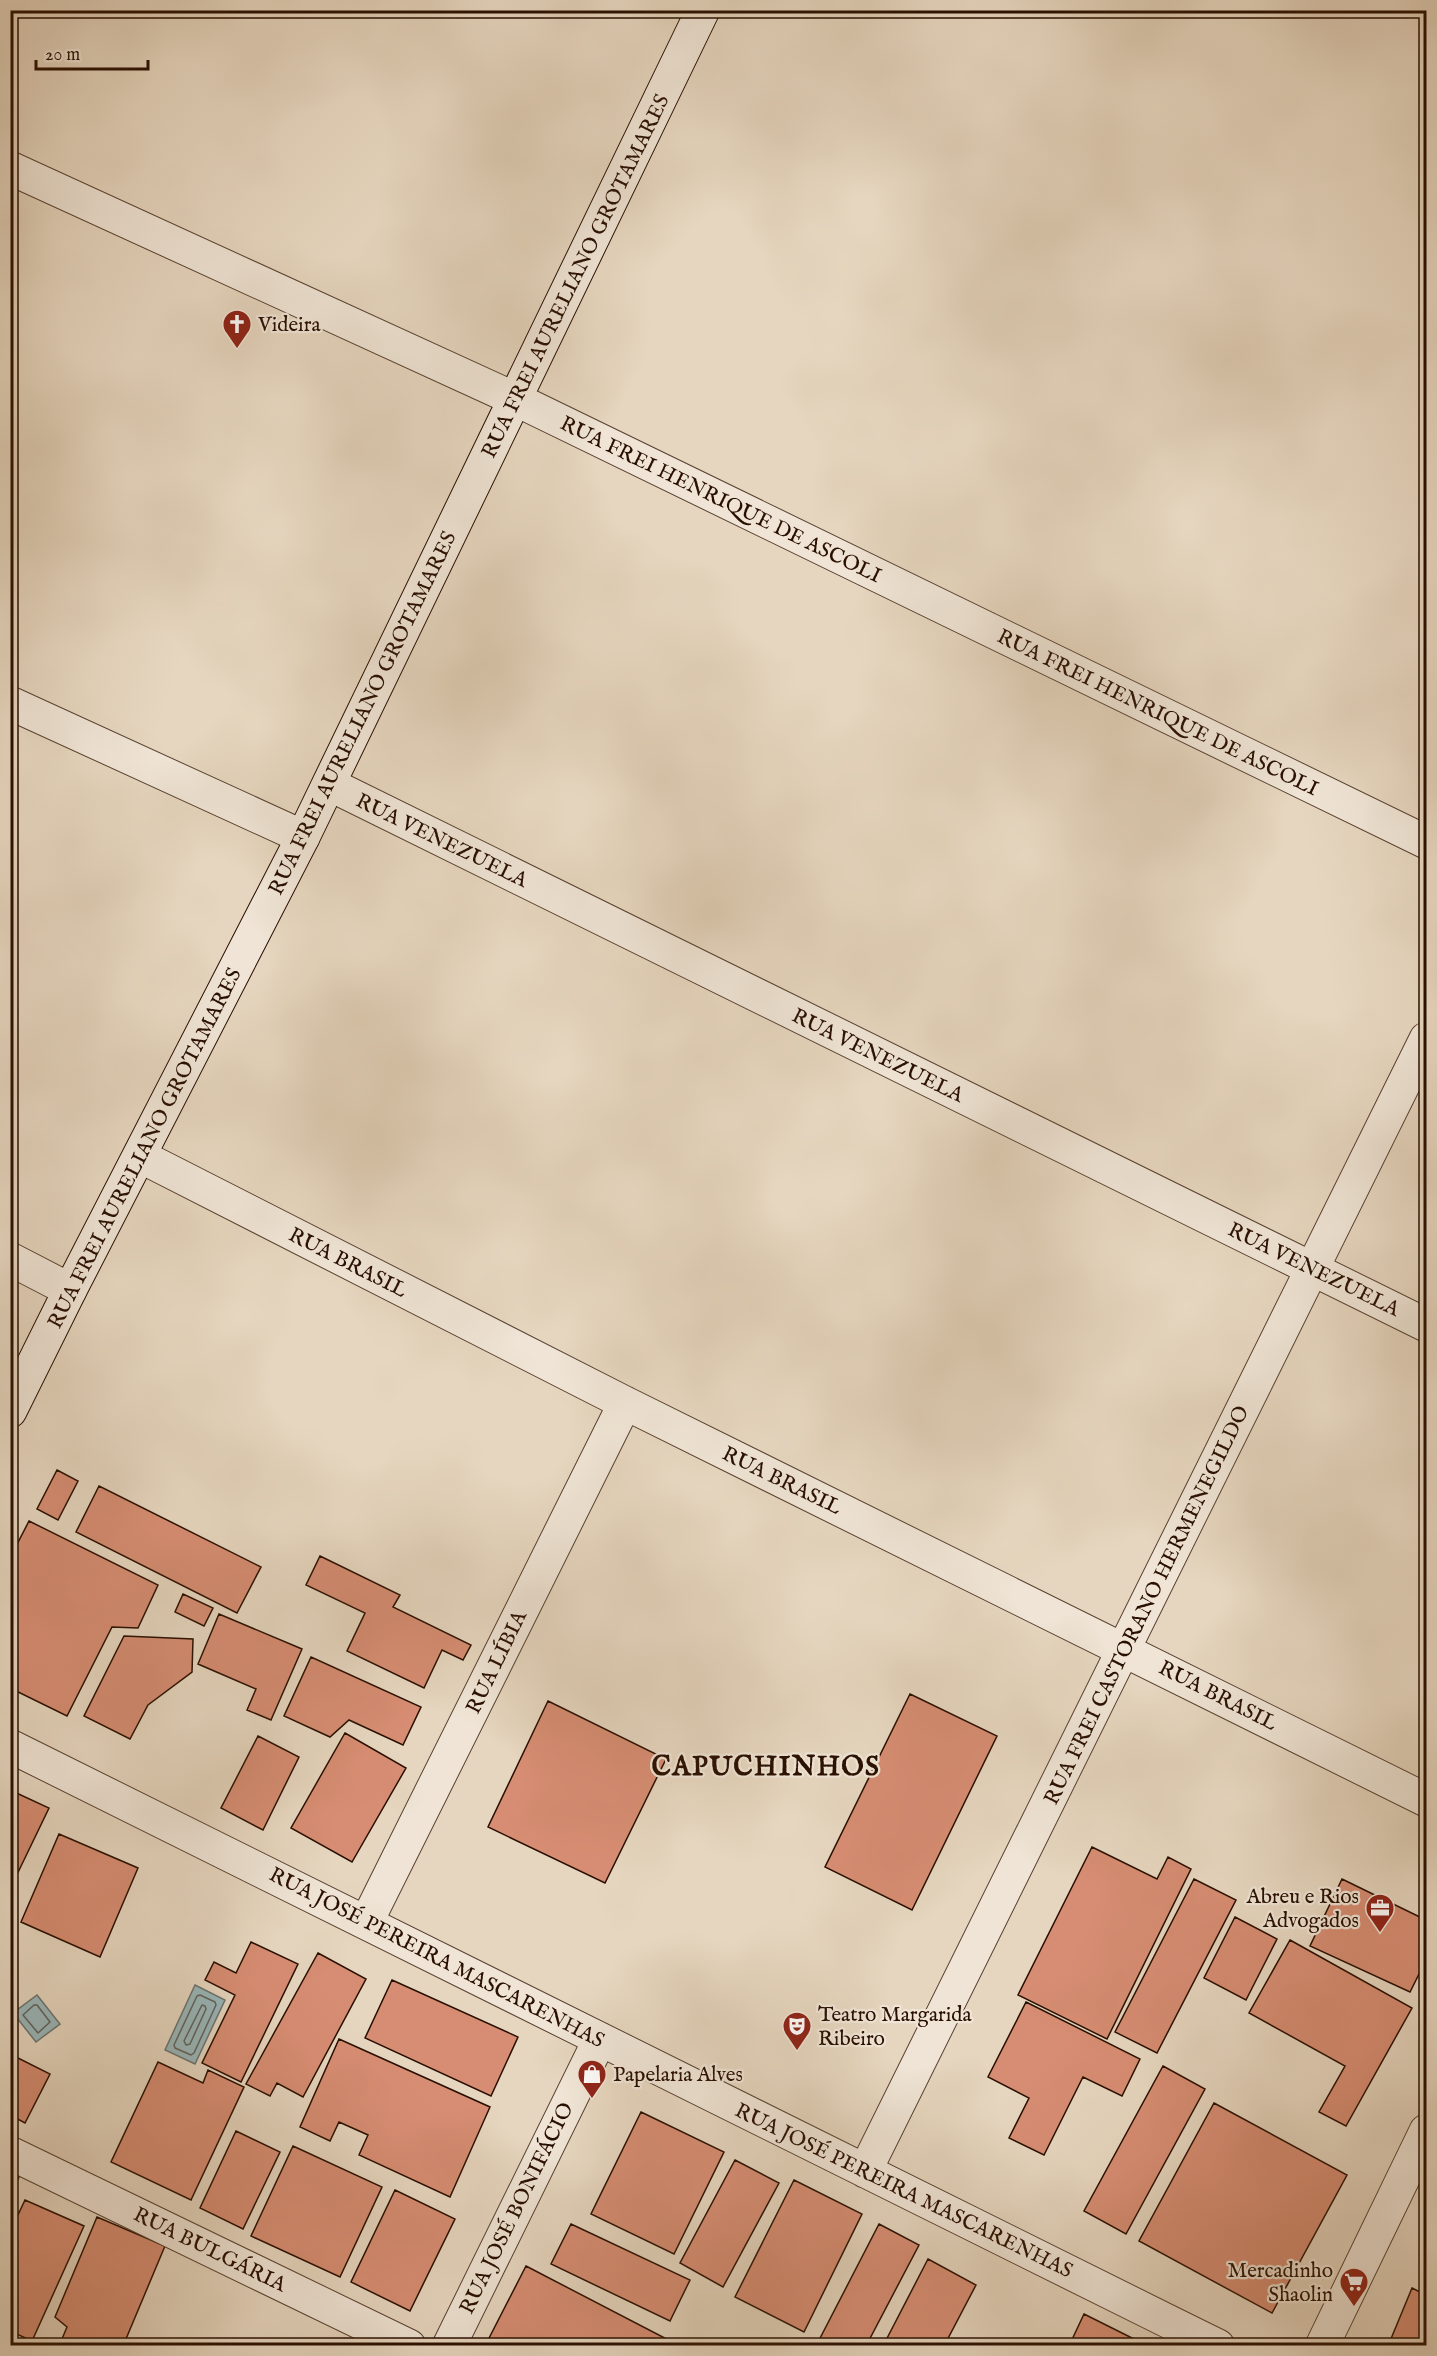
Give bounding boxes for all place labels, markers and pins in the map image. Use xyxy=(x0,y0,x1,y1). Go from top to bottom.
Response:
church icon: Videira xyxy=(221,308,253,350)
place label: Videira xyxy=(257,312,321,339)
place label: Abreu e Rios Advogados xyxy=(1246,1884,1359,1935)
office icon: Abreu e Rios Advogados xyxy=(1364,1892,1396,1934)
place label: Teatro Margarida Ribeiro xyxy=(818,2002,972,2053)
theatre icon: Teatro Margarida Ribeiro xyxy=(781,2010,813,2052)
shop icon: Papelaria Alves xyxy=(576,2058,608,2100)
place label: Papelaria Alves xyxy=(613,2062,743,2089)
place label: Mercadinho Shaolin xyxy=(1228,2258,1333,2309)
supermarket icon: Mercadinho Shaolin xyxy=(1338,2266,1370,2308)

